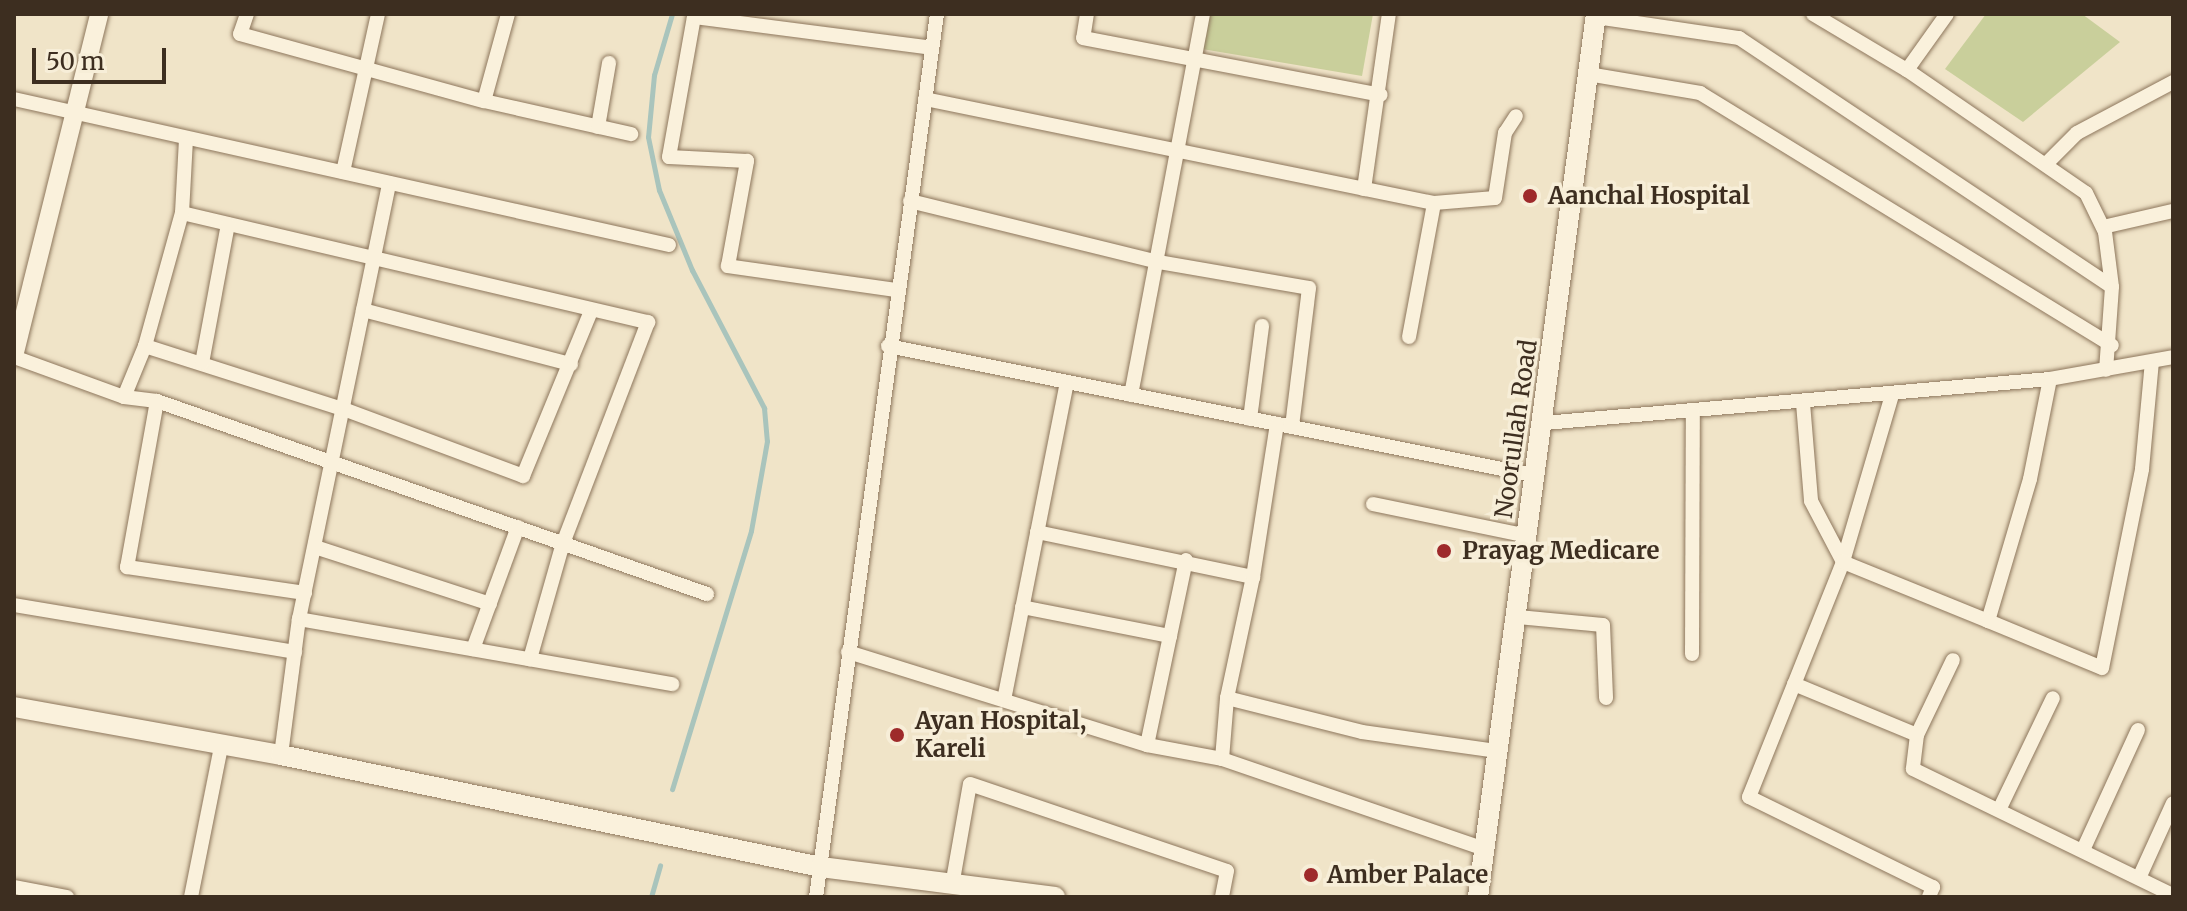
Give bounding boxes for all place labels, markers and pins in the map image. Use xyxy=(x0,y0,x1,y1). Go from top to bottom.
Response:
place label: Aanchal Hospital xyxy=(1548,182,1750,210)
marker: Aanchal Hospital xyxy=(1519,185,1541,207)
place label: Prayag Medicare xyxy=(1462,537,1659,565)
marker: Prayag Medicare xyxy=(1433,540,1455,562)
place label: Ayan Hospital, Kareli xyxy=(915,707,1086,763)
marker: Ayan Hospital, Kareli xyxy=(886,724,908,746)
place label: Amber Palace xyxy=(1327,861,1488,889)
marker: Amber Palace xyxy=(1302,866,1320,884)

